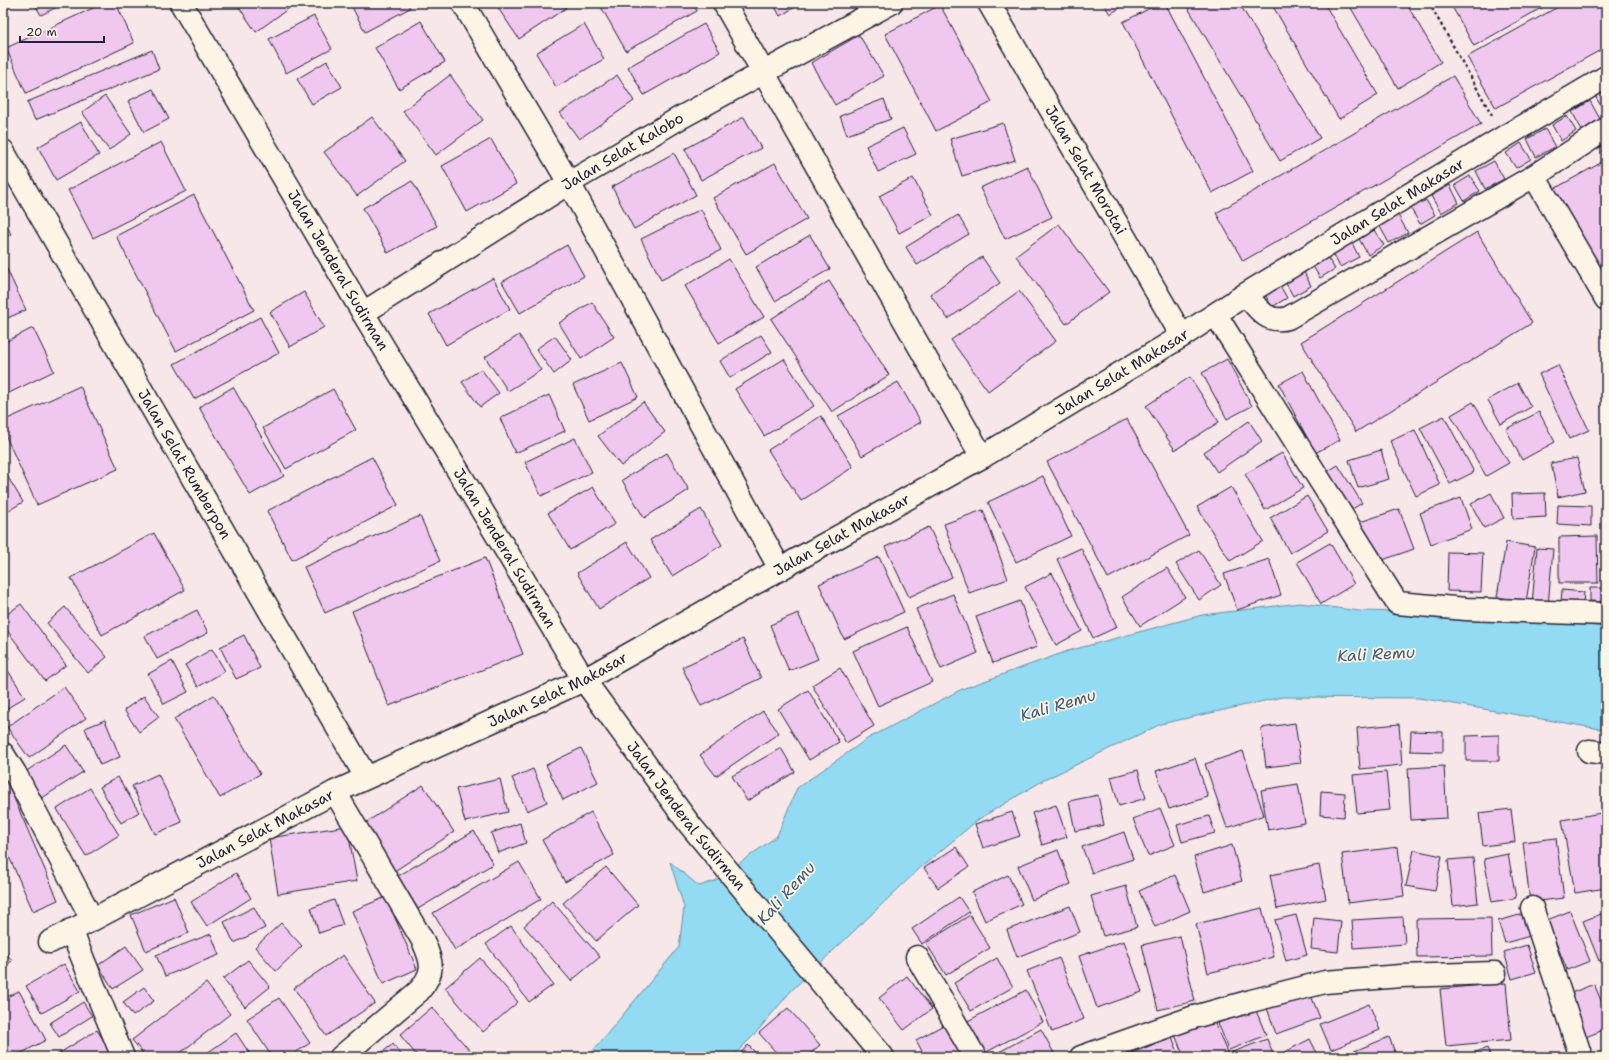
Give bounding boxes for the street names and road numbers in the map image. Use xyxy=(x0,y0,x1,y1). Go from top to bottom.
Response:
street label: Jalan Selat Morotai xyxy=(1040,102,1131,238)
street label: Jalan Selat Kalobo xyxy=(558,108,687,195)
street label: Jalan Selat Makasar xyxy=(1327,154,1468,250)
street label: Jalan Jenderal Sudirman xyxy=(283,186,393,354)
street label: Jalan Selat Makasar xyxy=(1052,324,1193,420)
street label: Jalan Selat Rumberpon xyxy=(133,386,236,543)
street label: Jalan Jenderal Sudirman xyxy=(449,464,560,632)
street label: Jalan Selat Makasar xyxy=(770,489,913,581)
street label: Jalan Selat Makasar xyxy=(485,648,631,732)
street label: Jalan Jenderal Sudirman xyxy=(622,737,750,895)
street label: Jalan Selat Makasar xyxy=(193,784,337,873)

